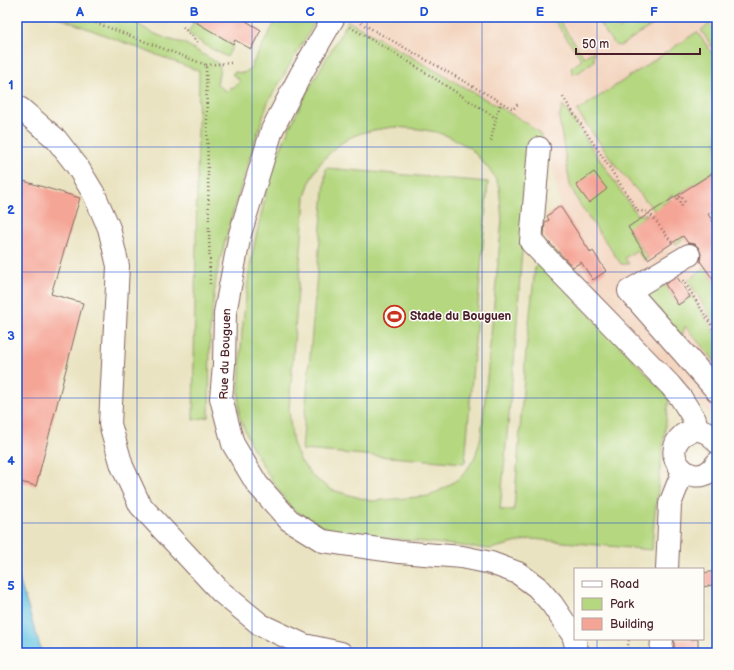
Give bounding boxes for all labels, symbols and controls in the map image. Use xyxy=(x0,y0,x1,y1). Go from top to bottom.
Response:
text: A xyxy=(75,4,84,20)
text: B xyxy=(189,4,199,20)
text: C xyxy=(305,4,315,20)
text: D xyxy=(419,4,429,20)
text: E xyxy=(536,4,545,20)
text: F xyxy=(650,4,658,20)
scale bar xyxy=(576,30,700,56)
text: 50 m xyxy=(582,37,609,52)
text: 1 xyxy=(8,77,14,93)
text: 2 xyxy=(7,202,15,218)
sports icon: Stade du Bouguen xyxy=(382,303,408,329)
street label: Rue du Bouguen xyxy=(216,308,235,400)
place label: Stade du Bouguen xyxy=(410,309,512,324)
text: 3 xyxy=(7,328,15,344)
text: 4 xyxy=(7,453,15,469)
legend xyxy=(574,568,704,640)
text: Road xyxy=(610,577,639,592)
text: 5 xyxy=(7,578,15,594)
text: Park xyxy=(610,597,634,612)
text: Building xyxy=(610,617,654,632)

